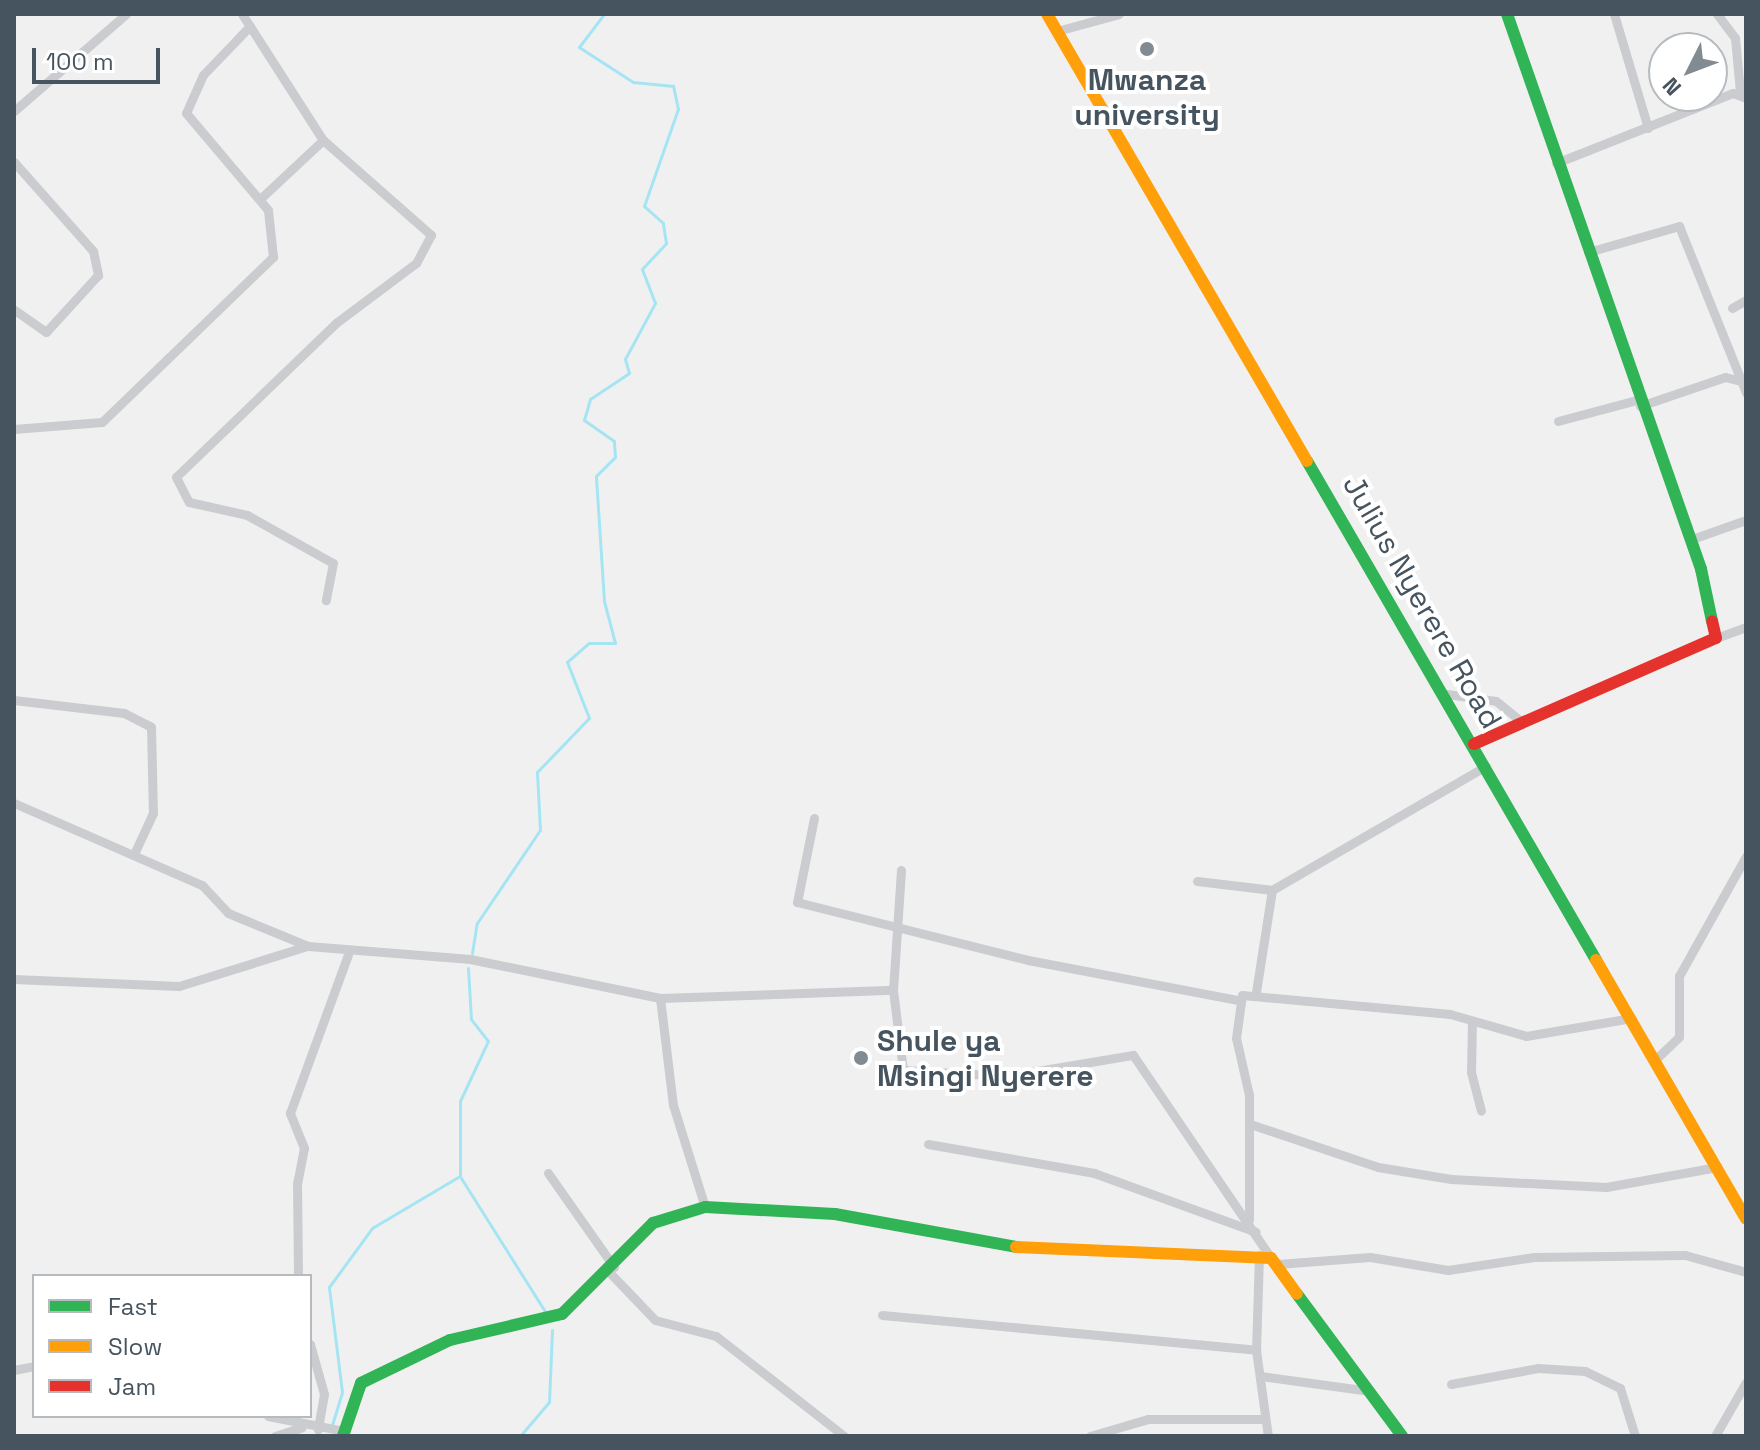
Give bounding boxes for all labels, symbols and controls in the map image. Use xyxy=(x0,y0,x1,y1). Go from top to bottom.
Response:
scale bar xyxy=(36,32,164,82)
north arrow xyxy=(1648,32,1728,112)
marker: Mwanza university xyxy=(1138,40,1156,58)
text: 100 m xyxy=(46,46,114,77)
place label: Mwanza university xyxy=(1074,62,1220,132)
text: N xyxy=(1656,72,1687,102)
street label: Julius Nyerere Road xyxy=(1335,469,1509,735)
place label: Shule ya Msingi Nyerere xyxy=(877,1023,1094,1094)
marker: Shule ya Msingi Nyerere xyxy=(852,1049,870,1067)
legend xyxy=(32,1274,312,1418)
text: Fast xyxy=(108,1291,158,1322)
text: Slow xyxy=(108,1331,162,1362)
text: Jam xyxy=(108,1371,156,1402)

